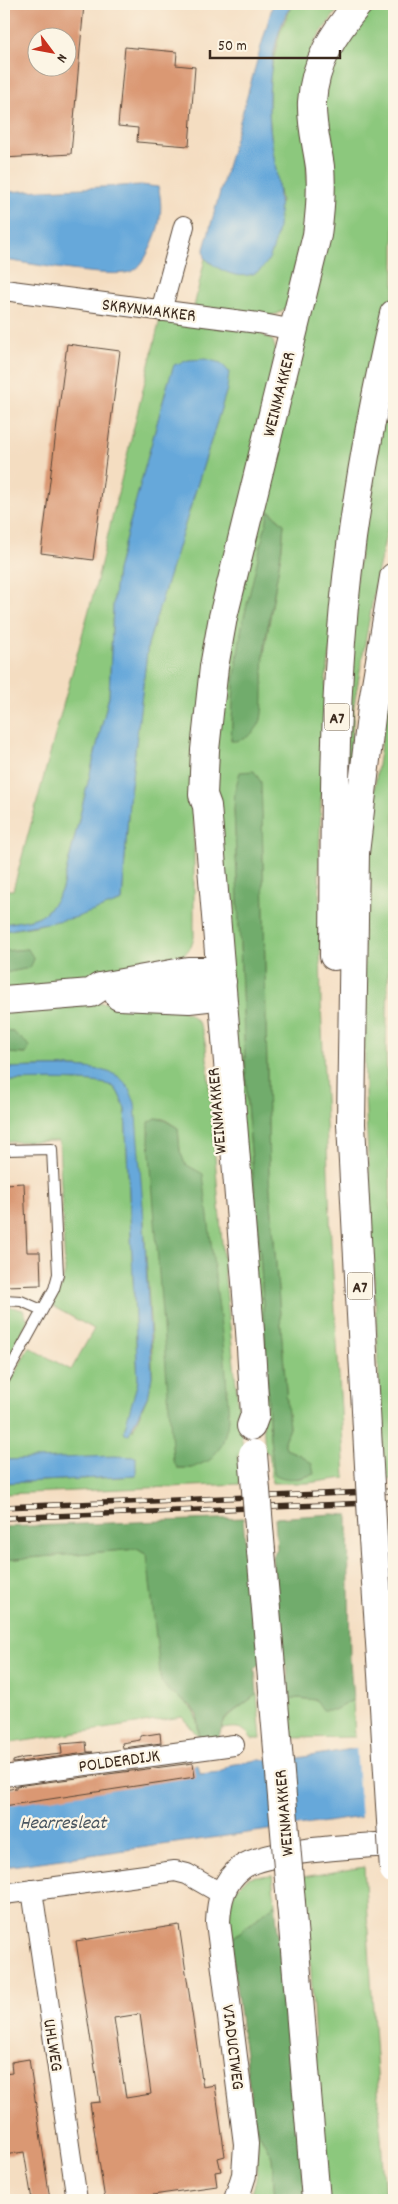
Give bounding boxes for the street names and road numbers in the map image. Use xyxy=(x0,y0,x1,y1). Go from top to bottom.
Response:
street label: SKRYNMAKKER xyxy=(100,293,197,330)
street label: WEINMAKKER xyxy=(258,349,303,440)
road number: A7 xyxy=(324,704,350,730)
street label: WEINMAKKER xyxy=(202,1066,235,1155)
road number: A7 xyxy=(348,1272,372,1300)
street label: POLDERDIJK xyxy=(77,1744,162,1781)
street label: WEINMAKKER xyxy=(269,1768,302,1857)
street label: VIADUCTWEG xyxy=(214,2003,249,2091)
street label: UHLWEG xyxy=(35,2017,68,2073)

